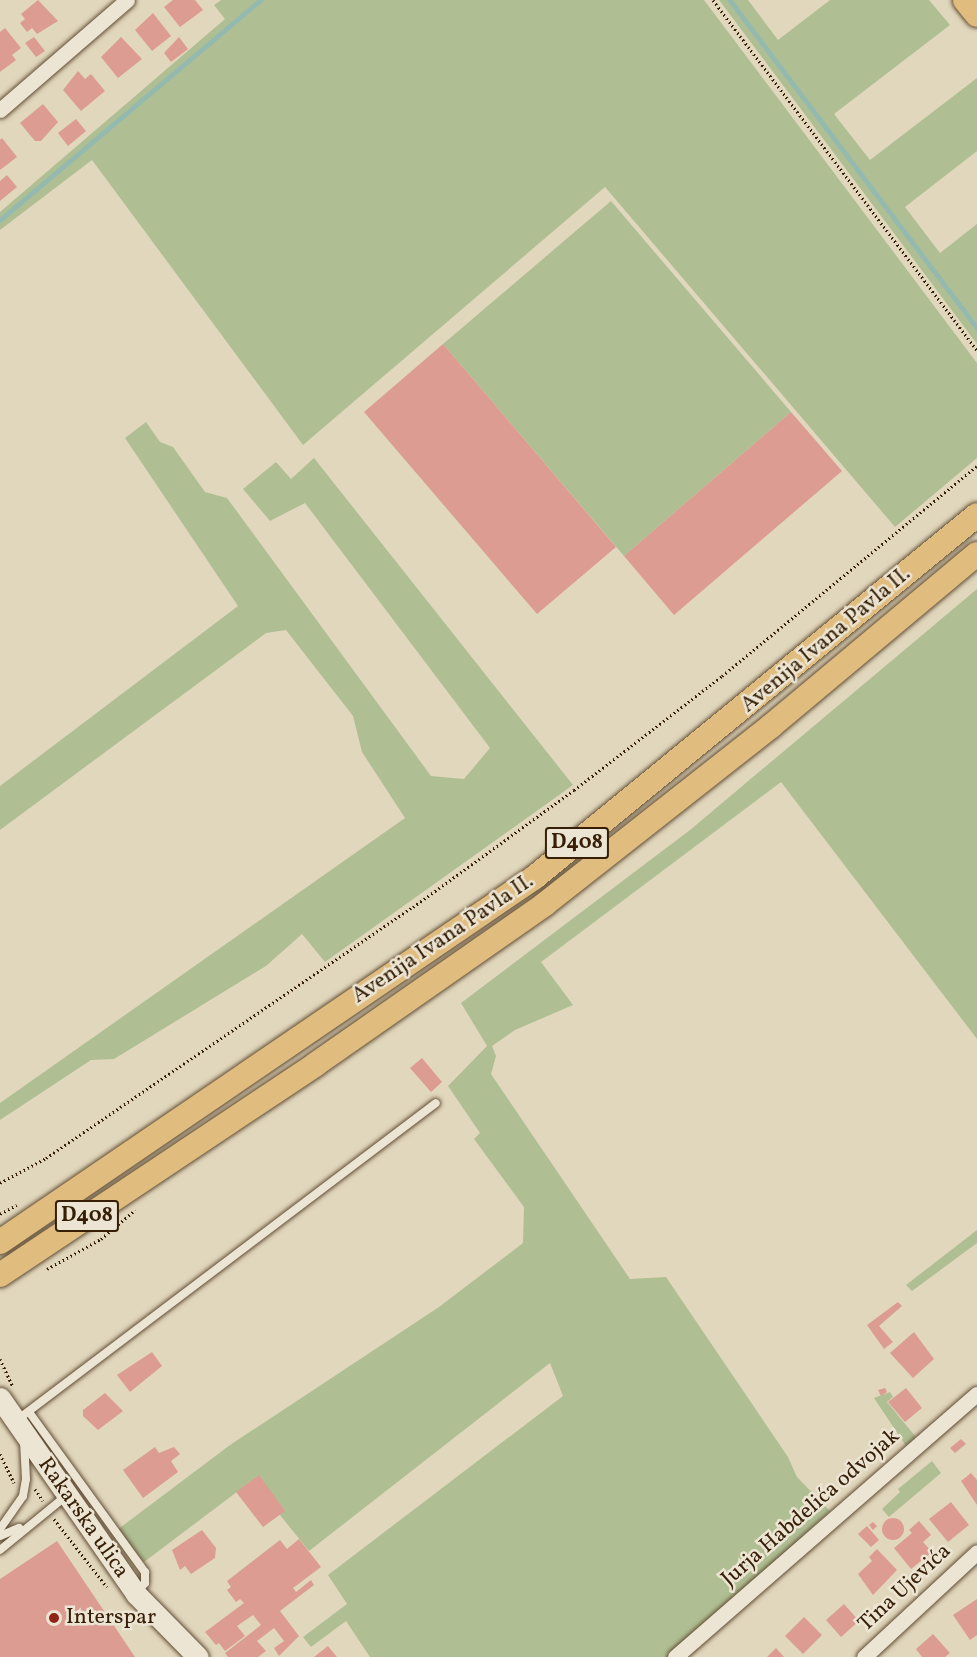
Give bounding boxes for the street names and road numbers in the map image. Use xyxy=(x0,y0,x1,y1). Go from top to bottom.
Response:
street label: Avenija Ivana Pavla II. xyxy=(736,561,916,719)
road number: D408 xyxy=(544,825,610,861)
street label: Avenija Ivana Pavla II. xyxy=(347,868,539,1010)
road number: D408 xyxy=(54,1198,120,1234)
street label: Jurja Habdelića odvojak xyxy=(716,1423,906,1593)
street label: Rakarska ulica xyxy=(32,1453,134,1583)
street label: Tina Ujevića xyxy=(853,1538,957,1638)

